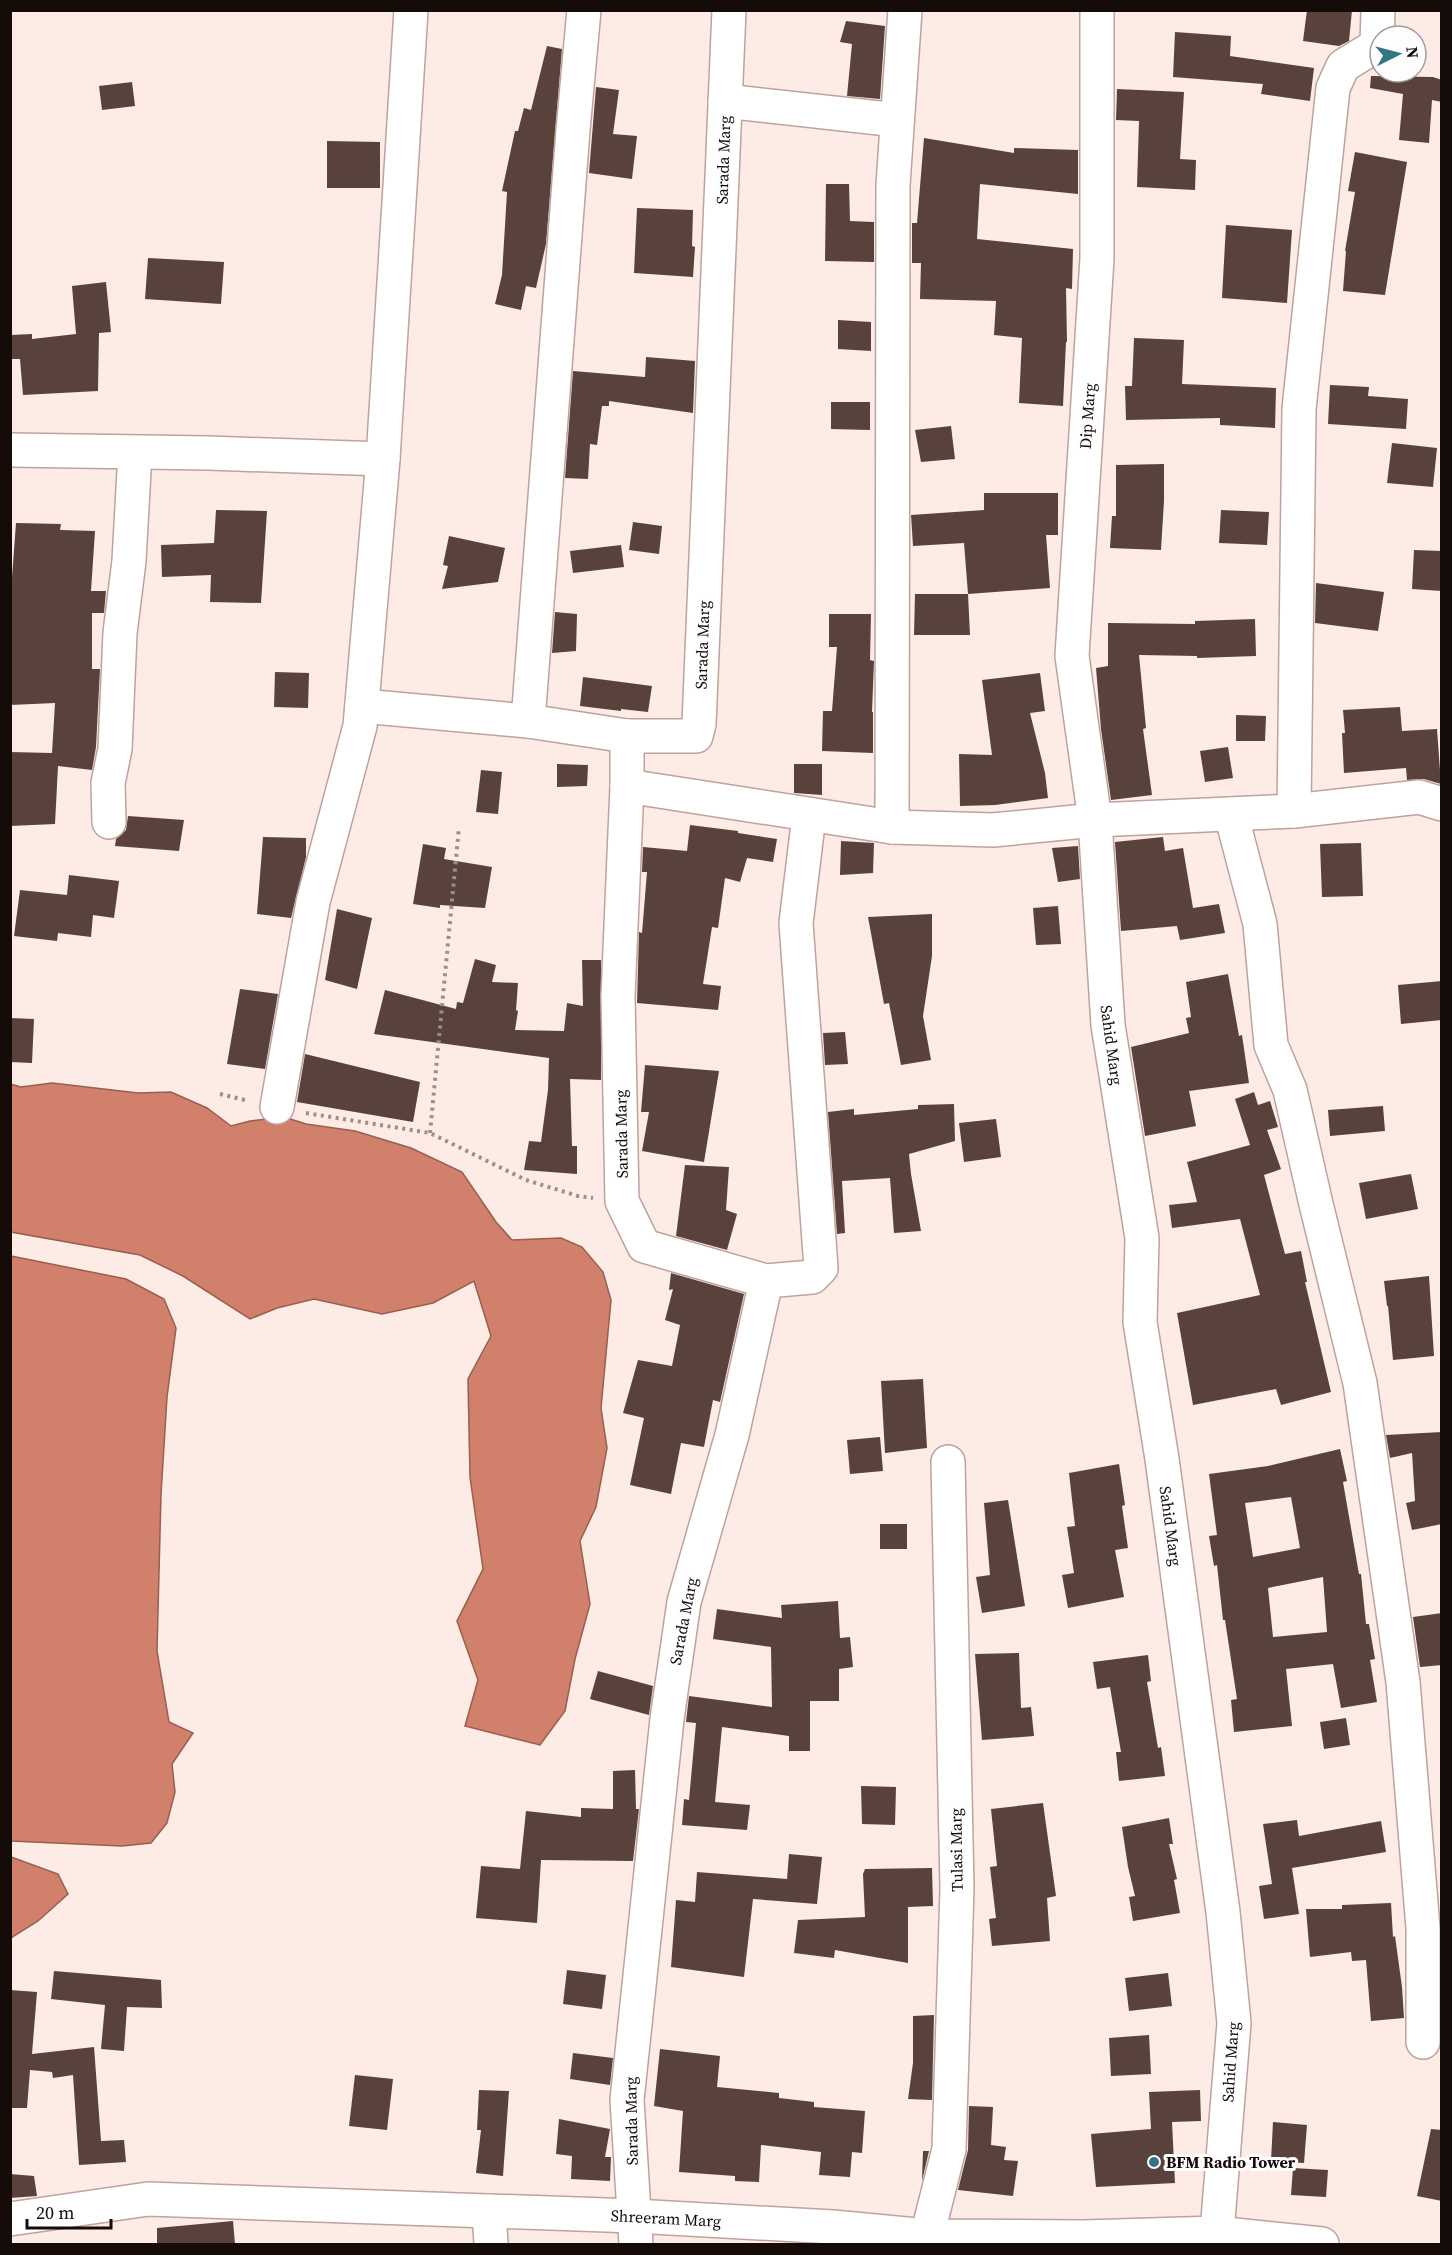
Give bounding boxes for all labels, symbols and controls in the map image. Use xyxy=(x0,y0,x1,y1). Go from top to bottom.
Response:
north arrow xyxy=(1368,24,1428,84)
text: N xyxy=(1401,45,1425,60)
street label: Sarada Marg xyxy=(710,115,736,205)
street label: Dip Marg xyxy=(1074,382,1100,450)
street label: Sarada Marg xyxy=(689,600,715,690)
street label: Sahid Marg xyxy=(1095,1004,1129,1086)
street label: Sarada Marg xyxy=(609,1089,633,1179)
street label: Sahid Marg xyxy=(1154,1485,1188,1567)
street label: Sarada Marg xyxy=(664,1575,702,1667)
street label: Tulasi Marg xyxy=(944,1808,968,1892)
street label: Sahid Marg xyxy=(1216,2021,1244,2103)
street label: Sarada Marg xyxy=(619,2076,643,2166)
place label: BFM Radio Tower xyxy=(1166,2151,1296,2173)
marker: BFM Radio Tower xyxy=(1147,2155,1161,2169)
scale bar xyxy=(27,2192,111,2230)
text: 20 m xyxy=(36,2200,74,2225)
street label: Shreeram Marg xyxy=(610,2204,722,2232)

